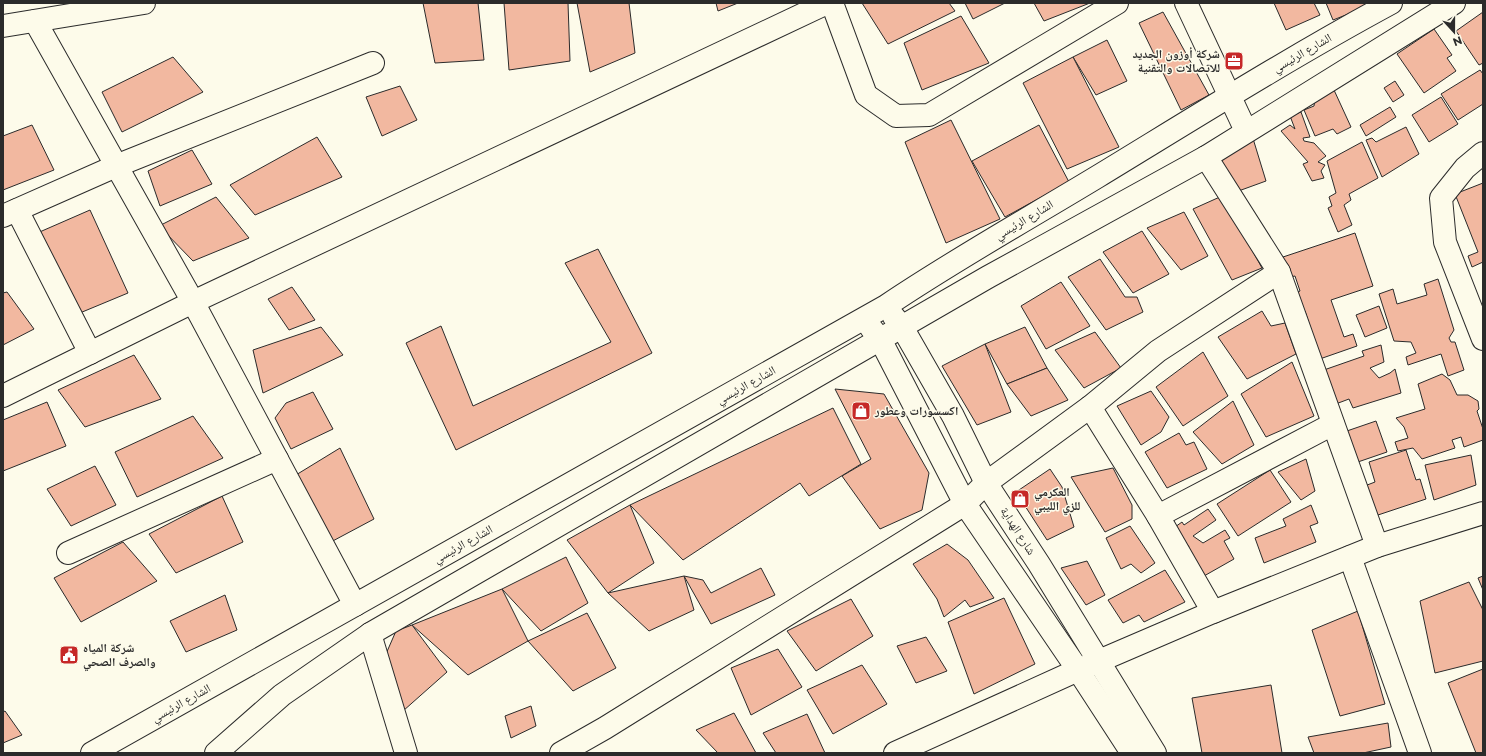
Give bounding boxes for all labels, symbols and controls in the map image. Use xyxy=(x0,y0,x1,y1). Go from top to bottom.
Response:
north arrow xyxy=(1434,12,1474,52)
street label: الشارع الرئيسي xyxy=(1270,30,1335,78)
text: N xyxy=(1451,33,1464,49)
place label: شركة أوزون الجديد للاتصالات والتقنية xyxy=(1132,46,1220,75)
office icon: شركة أوزون الجديد للاتصالات والتقنية xyxy=(1223,50,1245,72)
street label: الشارع الرئيسي xyxy=(992,196,1057,245)
street label: الشارع الرئيسي xyxy=(713,362,780,410)
shop icon: اكسسورات وعطور xyxy=(850,400,872,422)
place label: اكسسورات وعطور xyxy=(874,403,958,418)
place label: العكرمي للزي الليبي xyxy=(1034,484,1080,516)
shop icon: العكرمي للزي الليبي xyxy=(1009,488,1031,510)
street label: شارع الهداية xyxy=(997,504,1039,558)
street label: الشارع الرئيسي xyxy=(430,521,497,569)
place label: شركة المياه والصرف الصحي xyxy=(83,640,156,672)
public building icon: شركة المياه والصرف الصحي xyxy=(58,644,80,666)
street label: الشارع الرئيسي xyxy=(148,680,215,728)

